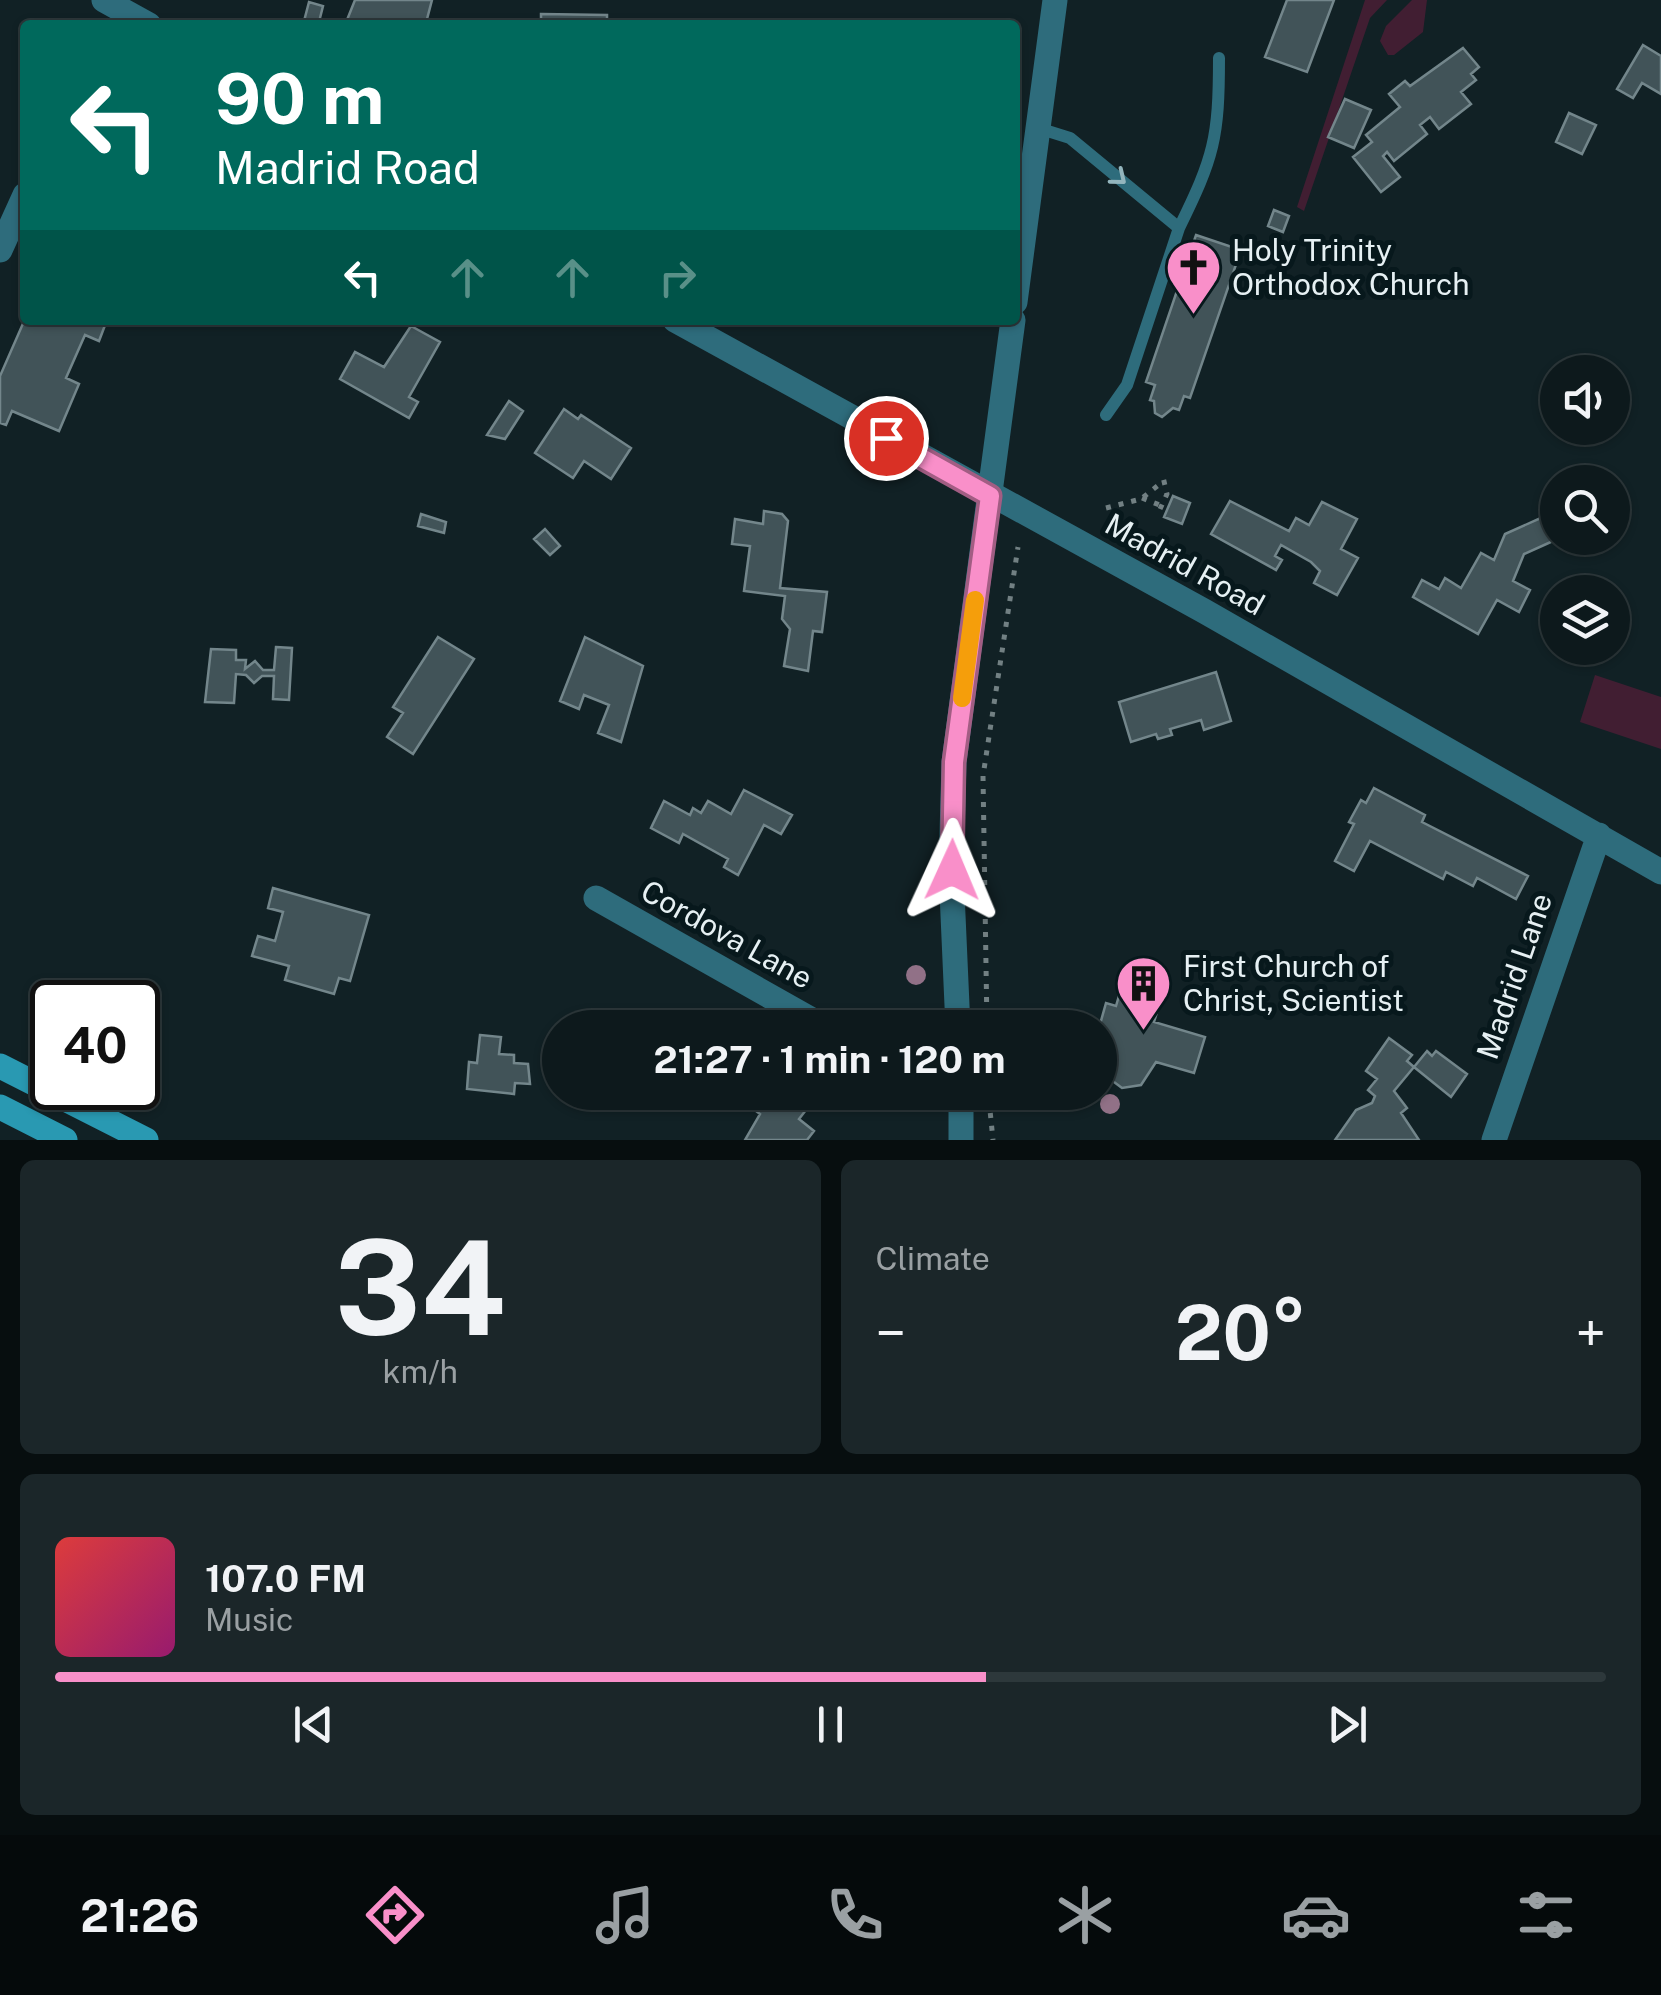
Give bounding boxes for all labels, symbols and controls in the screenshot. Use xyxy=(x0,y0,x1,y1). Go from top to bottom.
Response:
text: 90 m xyxy=(215,57,385,140)
icon: left xyxy=(50,60,180,190)
text: Madrid Road xyxy=(215,141,480,194)
one-way arrow xyxy=(1108,166,1126,184)
place label: Holy Trinity Orthodox Church xyxy=(1232,232,1470,302)
church icon: Holy Trinity Orthodox Church xyxy=(1163,237,1223,316)
icon: left xyxy=(335,250,390,305)
icon: ahead xyxy=(440,250,495,305)
icon: ahead xyxy=(545,250,600,305)
icon: right xyxy=(650,250,705,305)
map controls xyxy=(1540,355,1630,665)
button: sound xyxy=(1540,355,1630,445)
pin xyxy=(844,396,929,481)
icon: arrive xyxy=(859,411,914,466)
button: search xyxy=(1540,465,1630,555)
street label: Madrid Road xyxy=(1099,505,1271,623)
button: layers xyxy=(1540,575,1630,665)
position arrow xyxy=(900,818,1004,922)
street label: Cordova Lane xyxy=(635,872,819,996)
street label: Madrid Lane xyxy=(1469,888,1559,1064)
place label: First Church of Christ, Scientist xyxy=(1183,948,1404,1018)
building icon: First Church of Christ, Scientist xyxy=(1114,953,1174,1032)
speed limit sign: 40 xyxy=(30,980,160,1110)
text: 21:27 · 1 min · 120 m xyxy=(653,1037,1006,1082)
text: 34 xyxy=(335,1212,506,1364)
text: Climate xyxy=(876,1240,990,1277)
text: 20° xyxy=(1175,1289,1307,1377)
text: − xyxy=(876,1301,906,1365)
text: + xyxy=(1575,1301,1606,1365)
text: km/h xyxy=(383,1353,458,1390)
text: 107.0 FM xyxy=(205,1556,366,1601)
text: Music xyxy=(205,1601,293,1638)
icon: previous xyxy=(286,1697,341,1752)
icon: pause xyxy=(803,1697,858,1752)
icon: next xyxy=(1320,1697,1375,1752)
icon: directions xyxy=(360,1880,430,1950)
icon: music xyxy=(590,1880,660,1950)
icon: phone xyxy=(820,1880,890,1950)
icon: climate xyxy=(1050,1880,1120,1950)
icon: car xyxy=(1281,1880,1351,1950)
icon: filters xyxy=(1511,1880,1581,1950)
text: 21:26 xyxy=(80,1889,199,1942)

